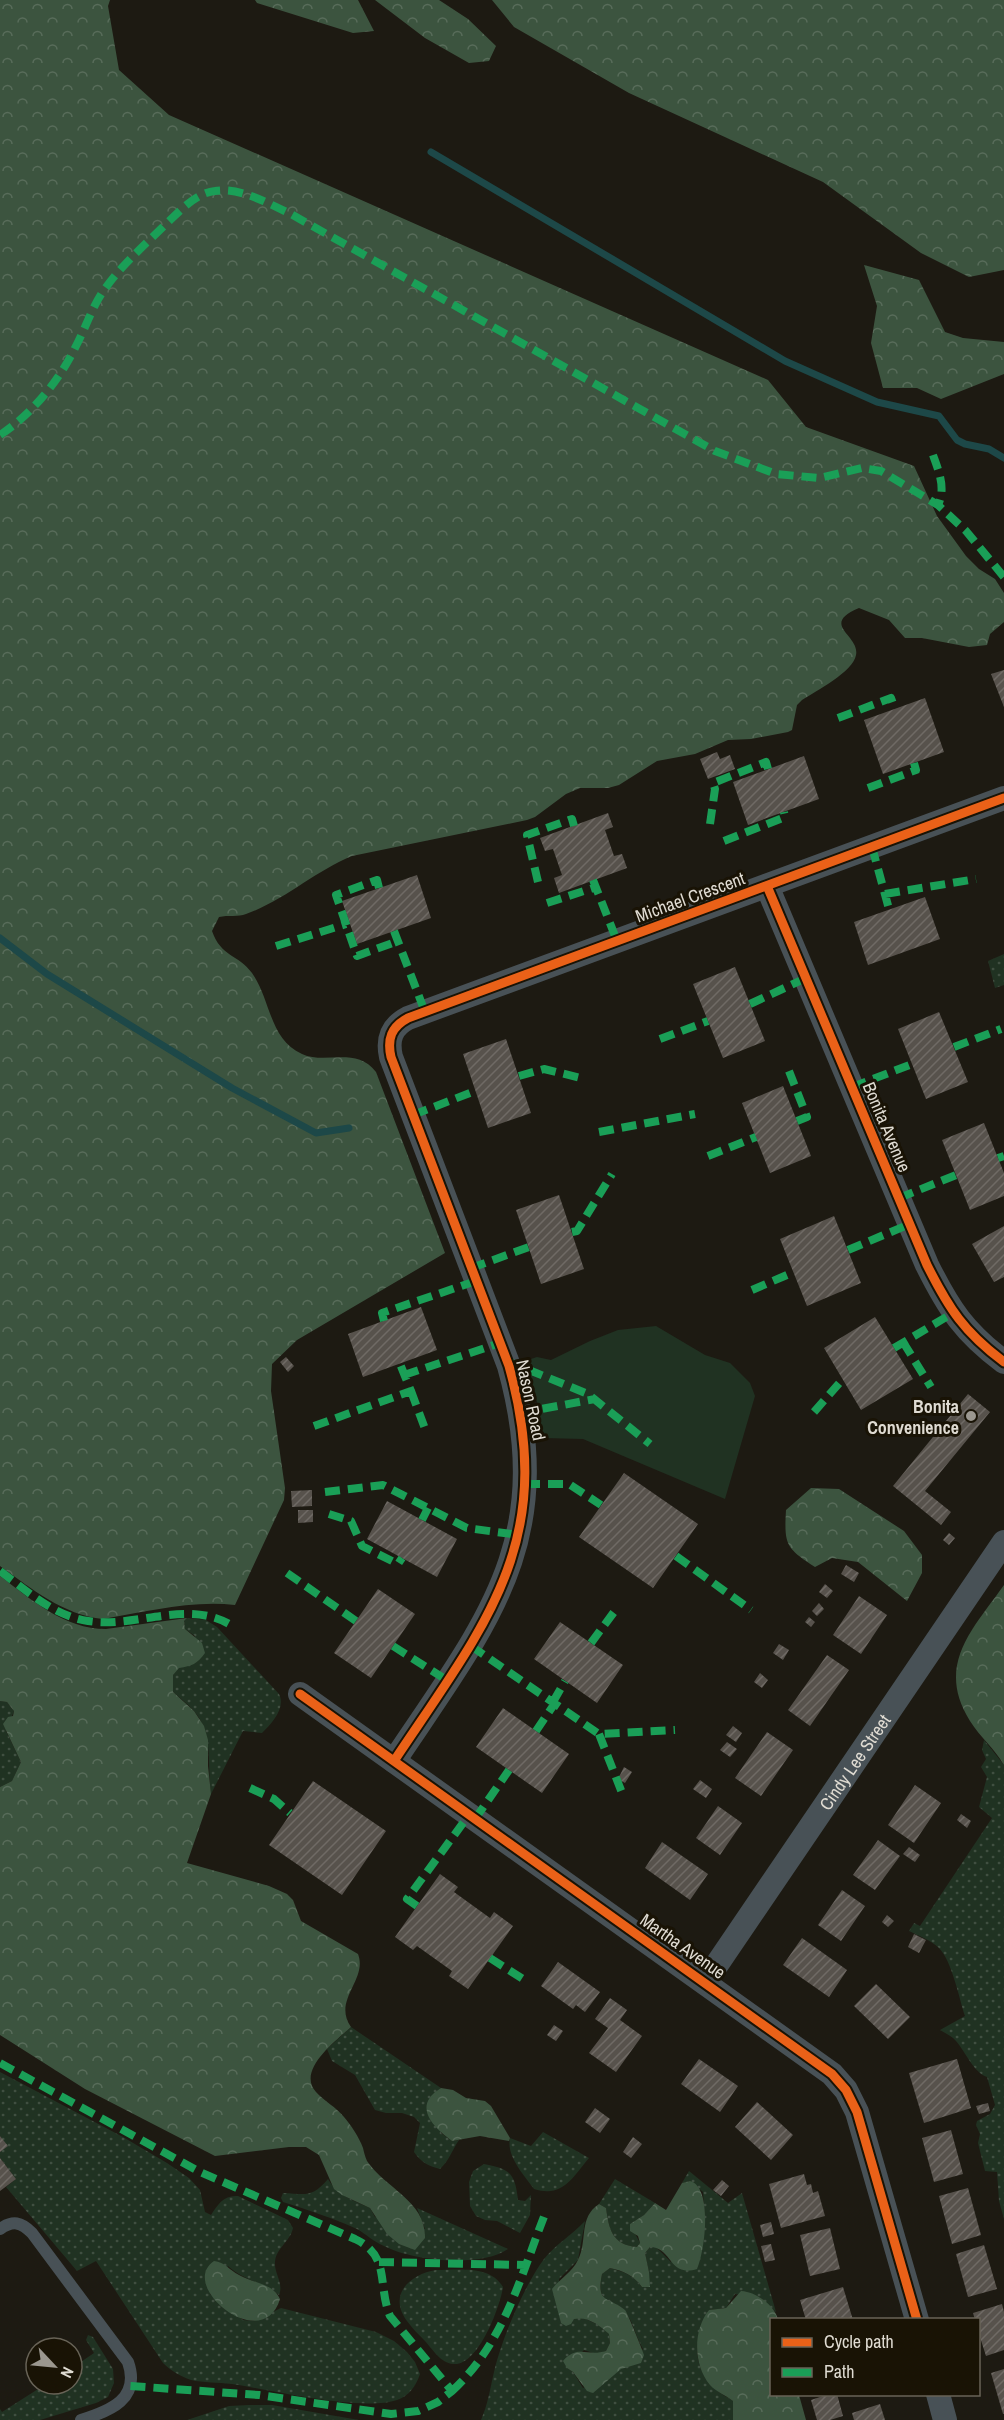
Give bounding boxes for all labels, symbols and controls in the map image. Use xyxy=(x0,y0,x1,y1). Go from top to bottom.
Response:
street label: Michael Crescent xyxy=(632,866,748,928)
street label: Bonita Avenue xyxy=(857,1078,917,1176)
street label: Nason Road xyxy=(510,1357,552,1443)
place label: Bonita Convenience xyxy=(867,1394,960,1440)
marker: Bonita Convenience xyxy=(964,1409,978,1423)
street label: Cindy Lee Street xyxy=(813,1709,896,1815)
street label: Martha Avenue xyxy=(635,1907,731,1985)
legend xyxy=(770,2318,980,2396)
text: Cycle path xyxy=(824,2329,894,2354)
north arrow xyxy=(24,2336,84,2396)
text: Path xyxy=(824,2359,854,2384)
text: N xyxy=(56,2363,79,2382)

